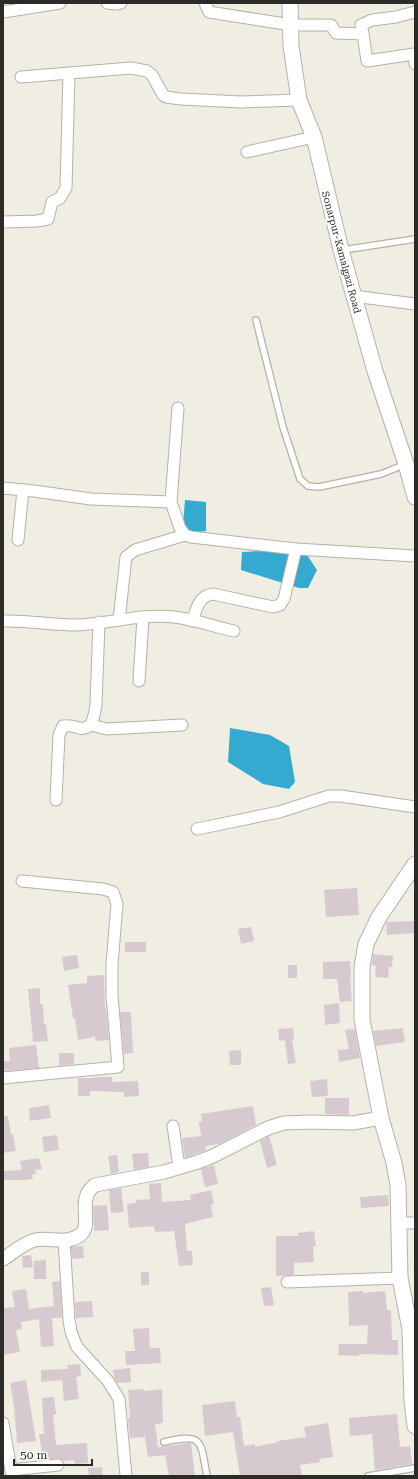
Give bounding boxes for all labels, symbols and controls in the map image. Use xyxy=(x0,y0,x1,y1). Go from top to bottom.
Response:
street label: Sonarpur-Kamalgazi Road xyxy=(320,190,363,315)
scale bar xyxy=(14,1441,92,1467)
text: 50 m xyxy=(20,1448,47,1462)

